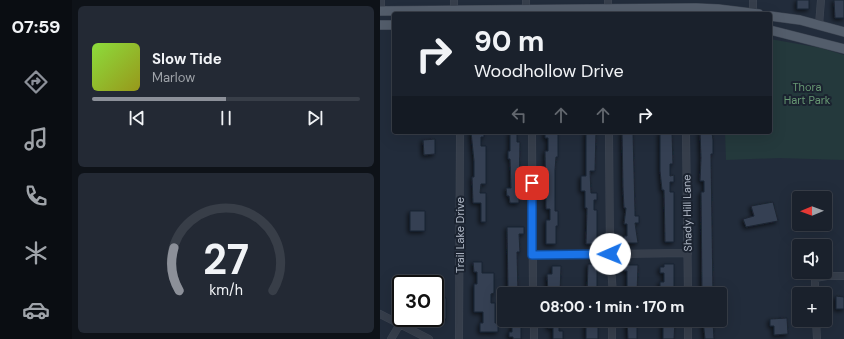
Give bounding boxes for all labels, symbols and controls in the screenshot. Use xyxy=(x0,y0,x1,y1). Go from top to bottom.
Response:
text: 07:59 xyxy=(11,15,61,39)
text: 90 m xyxy=(474,23,544,60)
icon: right xyxy=(408,28,460,80)
text: Slow Tide xyxy=(152,49,222,69)
text: Woodhollow Drive xyxy=(474,59,624,83)
icon: directions xyxy=(22,68,50,96)
text: Marlow xyxy=(152,69,195,86)
park label: Thora Hart Park xyxy=(784,80,831,107)
icon: left xyxy=(508,104,530,126)
icon: ahead xyxy=(550,104,572,126)
icon: ahead xyxy=(592,104,614,126)
icon: right xyxy=(634,104,656,126)
icon: previous xyxy=(126,107,148,129)
icon: pause xyxy=(215,107,237,129)
icon: next xyxy=(304,107,326,129)
icon: music xyxy=(22,125,50,153)
pin xyxy=(515,166,549,200)
icon: arrive xyxy=(521,172,543,194)
street label: Shady Hill Lane xyxy=(679,174,695,252)
icon: phone xyxy=(22,182,50,210)
north arrow xyxy=(792,191,832,231)
map controls xyxy=(792,191,832,327)
street label: Trail Lake Drive xyxy=(453,197,467,273)
text: 27 xyxy=(203,233,249,287)
position arrow xyxy=(589,233,631,275)
icon: climate xyxy=(22,239,50,267)
button: sound xyxy=(792,239,832,279)
speed limit sign: 30 xyxy=(392,275,444,327)
text: km/h xyxy=(209,280,243,298)
button: + xyxy=(792,287,832,327)
icon: car xyxy=(22,296,50,324)
text: 08:00 · 1 min · 170 m xyxy=(540,297,684,317)

